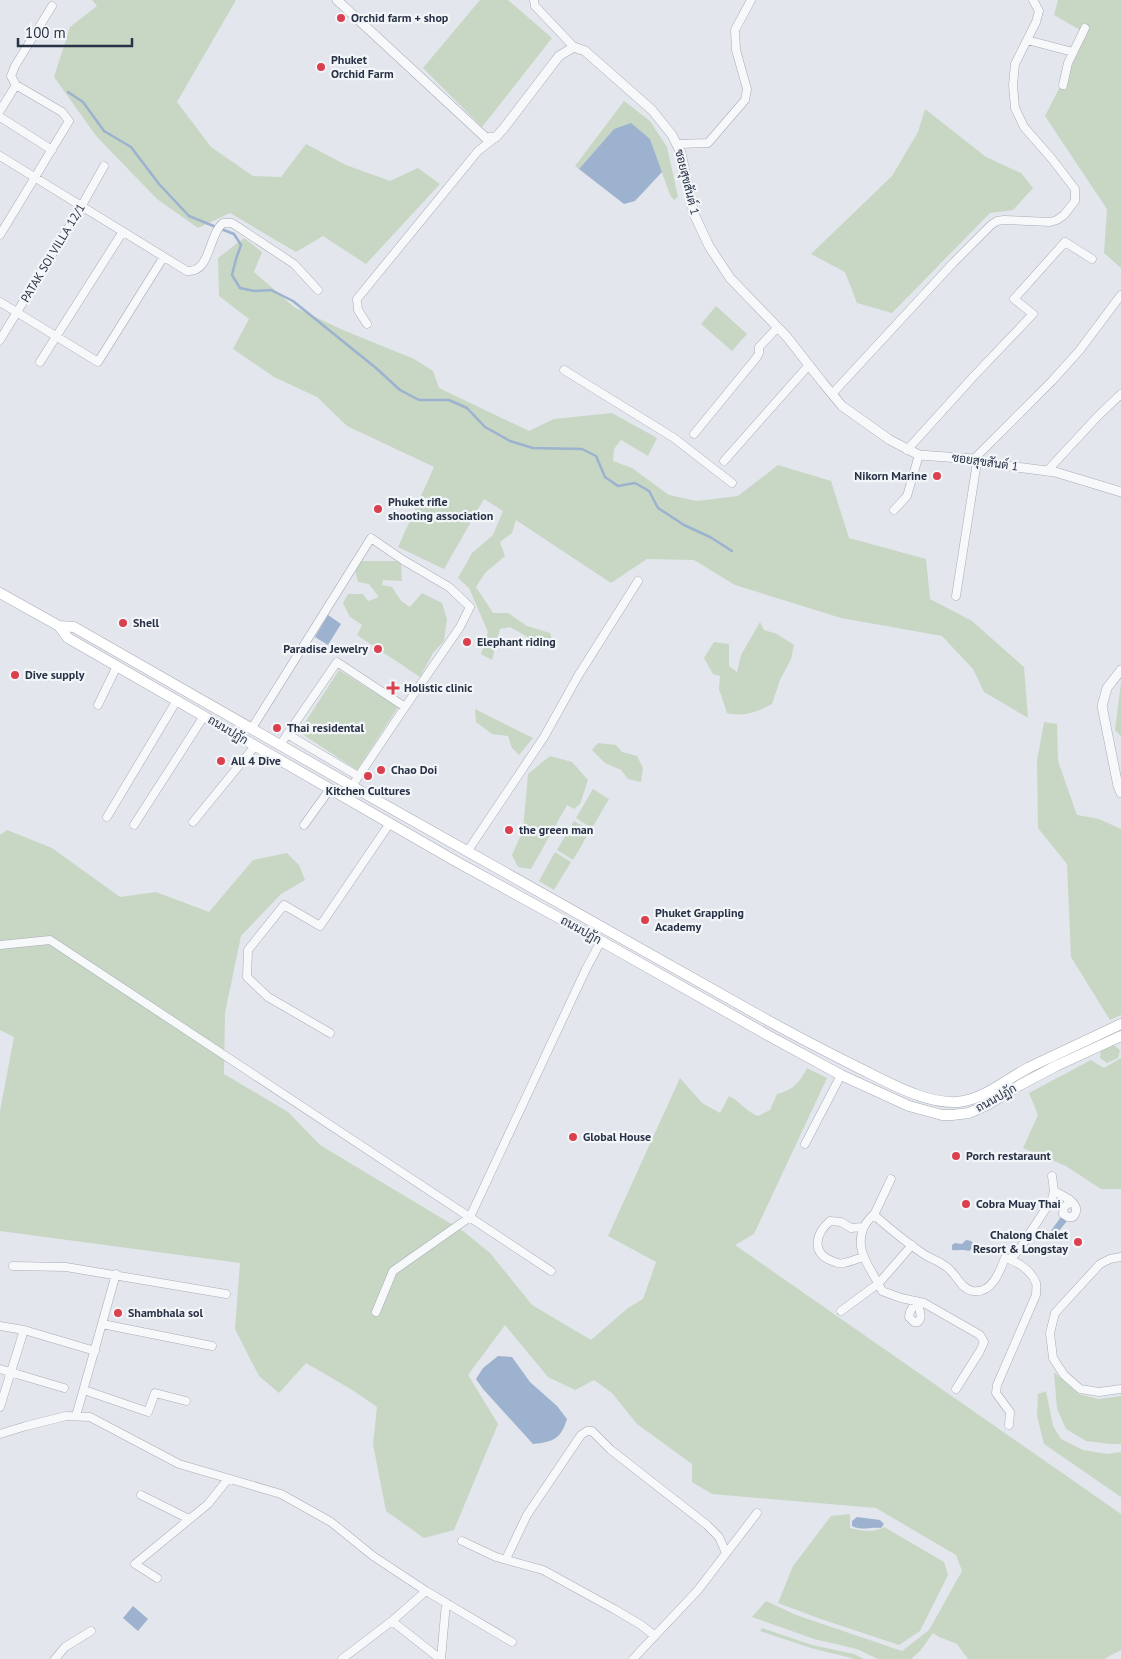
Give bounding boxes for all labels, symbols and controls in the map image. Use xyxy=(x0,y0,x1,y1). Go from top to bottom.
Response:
place label: Orchid farm + shop xyxy=(351,10,449,25)
marker: Orchid farm + shop xyxy=(335,12,347,24)
scale bar xyxy=(18,15,131,47)
text: 100 m xyxy=(25,23,66,42)
place label: Phuket Orchid Farm xyxy=(331,52,394,81)
marker: Phuket Orchid Farm xyxy=(315,61,327,73)
street label: ซอยสุขสันต์ 1 xyxy=(670,148,703,217)
street label: PATAK SOI VILLA 12/1 xyxy=(17,201,88,305)
street label: ซอยสุขสันต์ 1 xyxy=(951,449,1019,476)
place label: Nikorn Marine xyxy=(854,468,927,483)
marker: Nikorn Marine xyxy=(931,470,943,482)
place label: Phuket rifle shooting association xyxy=(388,494,493,523)
marker: Phuket rifle shooting association xyxy=(372,503,384,515)
place label: Shell xyxy=(133,615,160,630)
marker: Shell xyxy=(117,617,129,629)
place label: Elephant riding xyxy=(477,634,556,649)
marker: Elephant riding xyxy=(461,636,473,648)
place label: Paradise Jewelry xyxy=(283,641,368,656)
marker: Paradise Jewelry xyxy=(372,643,384,655)
place label: Dive supply xyxy=(25,667,85,682)
marker: Dive supply xyxy=(9,669,21,681)
place label: Holistic clinic xyxy=(404,680,472,695)
marker: Holistic clinic xyxy=(386,681,400,695)
street label: ถนนปฏัก xyxy=(205,712,251,748)
place label: Thai residental xyxy=(287,720,364,735)
marker: Thai residental xyxy=(271,722,283,734)
place label: All 4 Dive xyxy=(231,753,281,768)
marker: All 4 Dive xyxy=(215,755,227,767)
place label: Chao Doi xyxy=(391,762,437,777)
marker: Chao Doi xyxy=(375,764,387,776)
marker: Kitchen Cultures xyxy=(362,770,374,782)
place label: Kitchen Cultures xyxy=(326,783,410,798)
place label: the green man xyxy=(519,822,593,837)
marker: the green man xyxy=(503,824,515,836)
place label: Phuket Grappling Academy xyxy=(655,905,744,934)
street label: ถนนปฏัก xyxy=(558,912,604,948)
marker: Phuket Grappling Academy xyxy=(639,914,651,926)
street label: ถนนปฏัก xyxy=(973,1080,1019,1116)
place label: Global House xyxy=(583,1129,651,1144)
marker: Global House xyxy=(567,1131,579,1143)
place label: Porch restaraunt xyxy=(966,1148,1052,1163)
marker: Porch restaraunt xyxy=(950,1150,962,1162)
place label: Cobra Muay Thai xyxy=(976,1196,1061,1211)
marker: Cobra Muay Thai xyxy=(960,1198,972,1210)
place label: Chalong Chalet Resort & Longstay xyxy=(973,1227,1069,1256)
marker: Chalong Chalet Resort & Longstay xyxy=(1072,1236,1084,1248)
place label: Shambhala sol xyxy=(128,1305,203,1320)
marker: Shambhala sol xyxy=(112,1307,124,1319)

